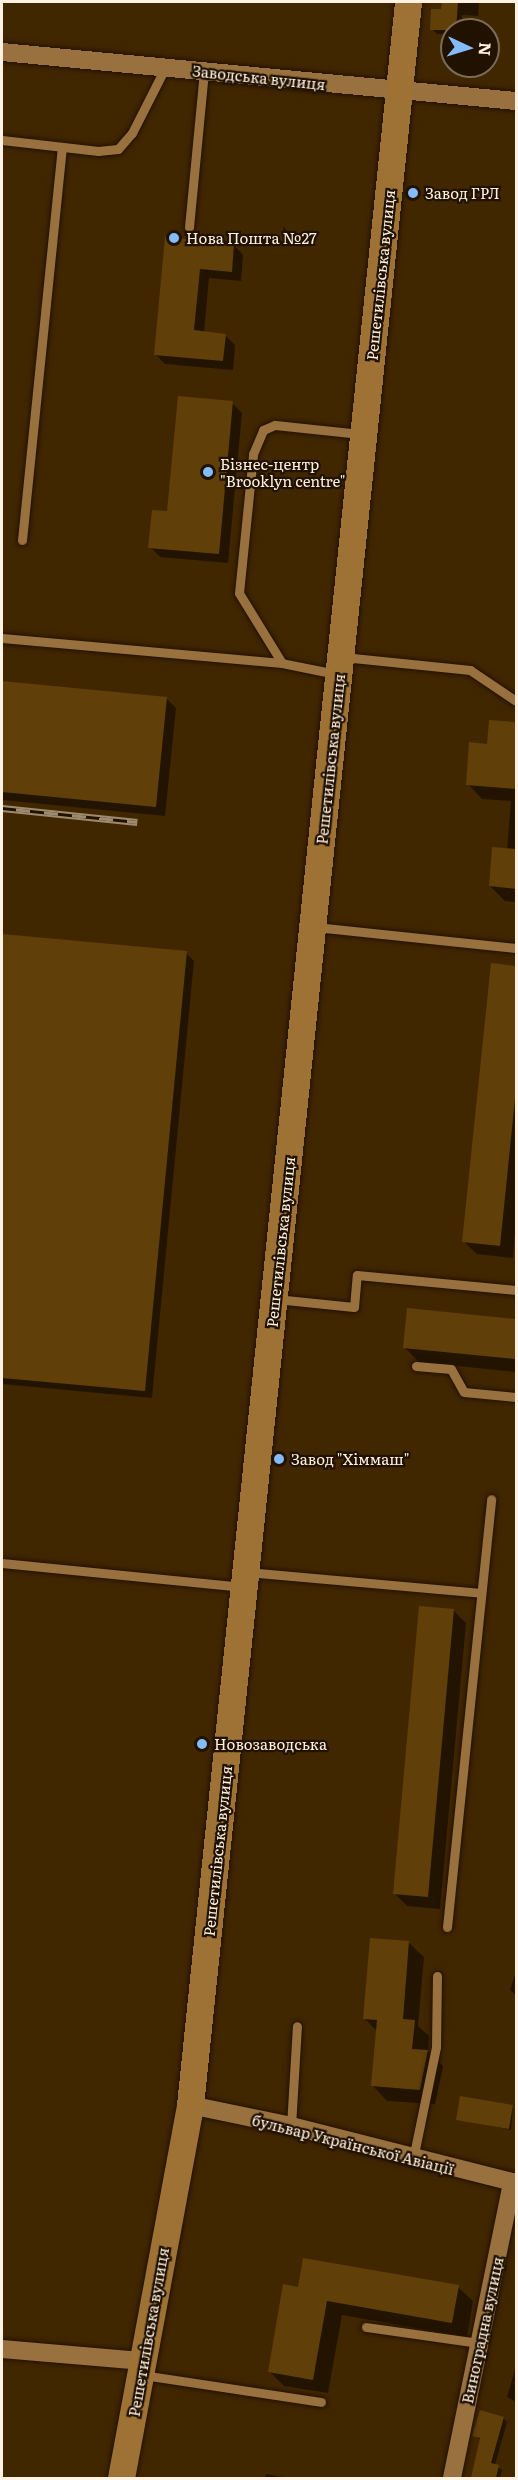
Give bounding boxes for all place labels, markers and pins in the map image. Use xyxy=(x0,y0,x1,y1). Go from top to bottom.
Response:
place label: Завод ГРЛ xyxy=(425,184,500,202)
marker: Завод ГРЛ xyxy=(406,186,420,200)
place label: Нова Пошта №27 xyxy=(186,229,317,247)
marker: Нова Пошта №27 xyxy=(167,231,181,245)
place label: Бізнес-центр "Brooklyn centre" xyxy=(220,454,346,489)
marker: Бізнес-центр "Brooklyn centre" xyxy=(201,465,215,479)
place label: Завод "Хіммаш" xyxy=(291,1450,410,1468)
marker: Завод "Хіммаш" xyxy=(272,1452,286,1466)
place label: Новозаводська xyxy=(214,1735,327,1753)
marker: Новозаводська xyxy=(195,1737,209,1751)

